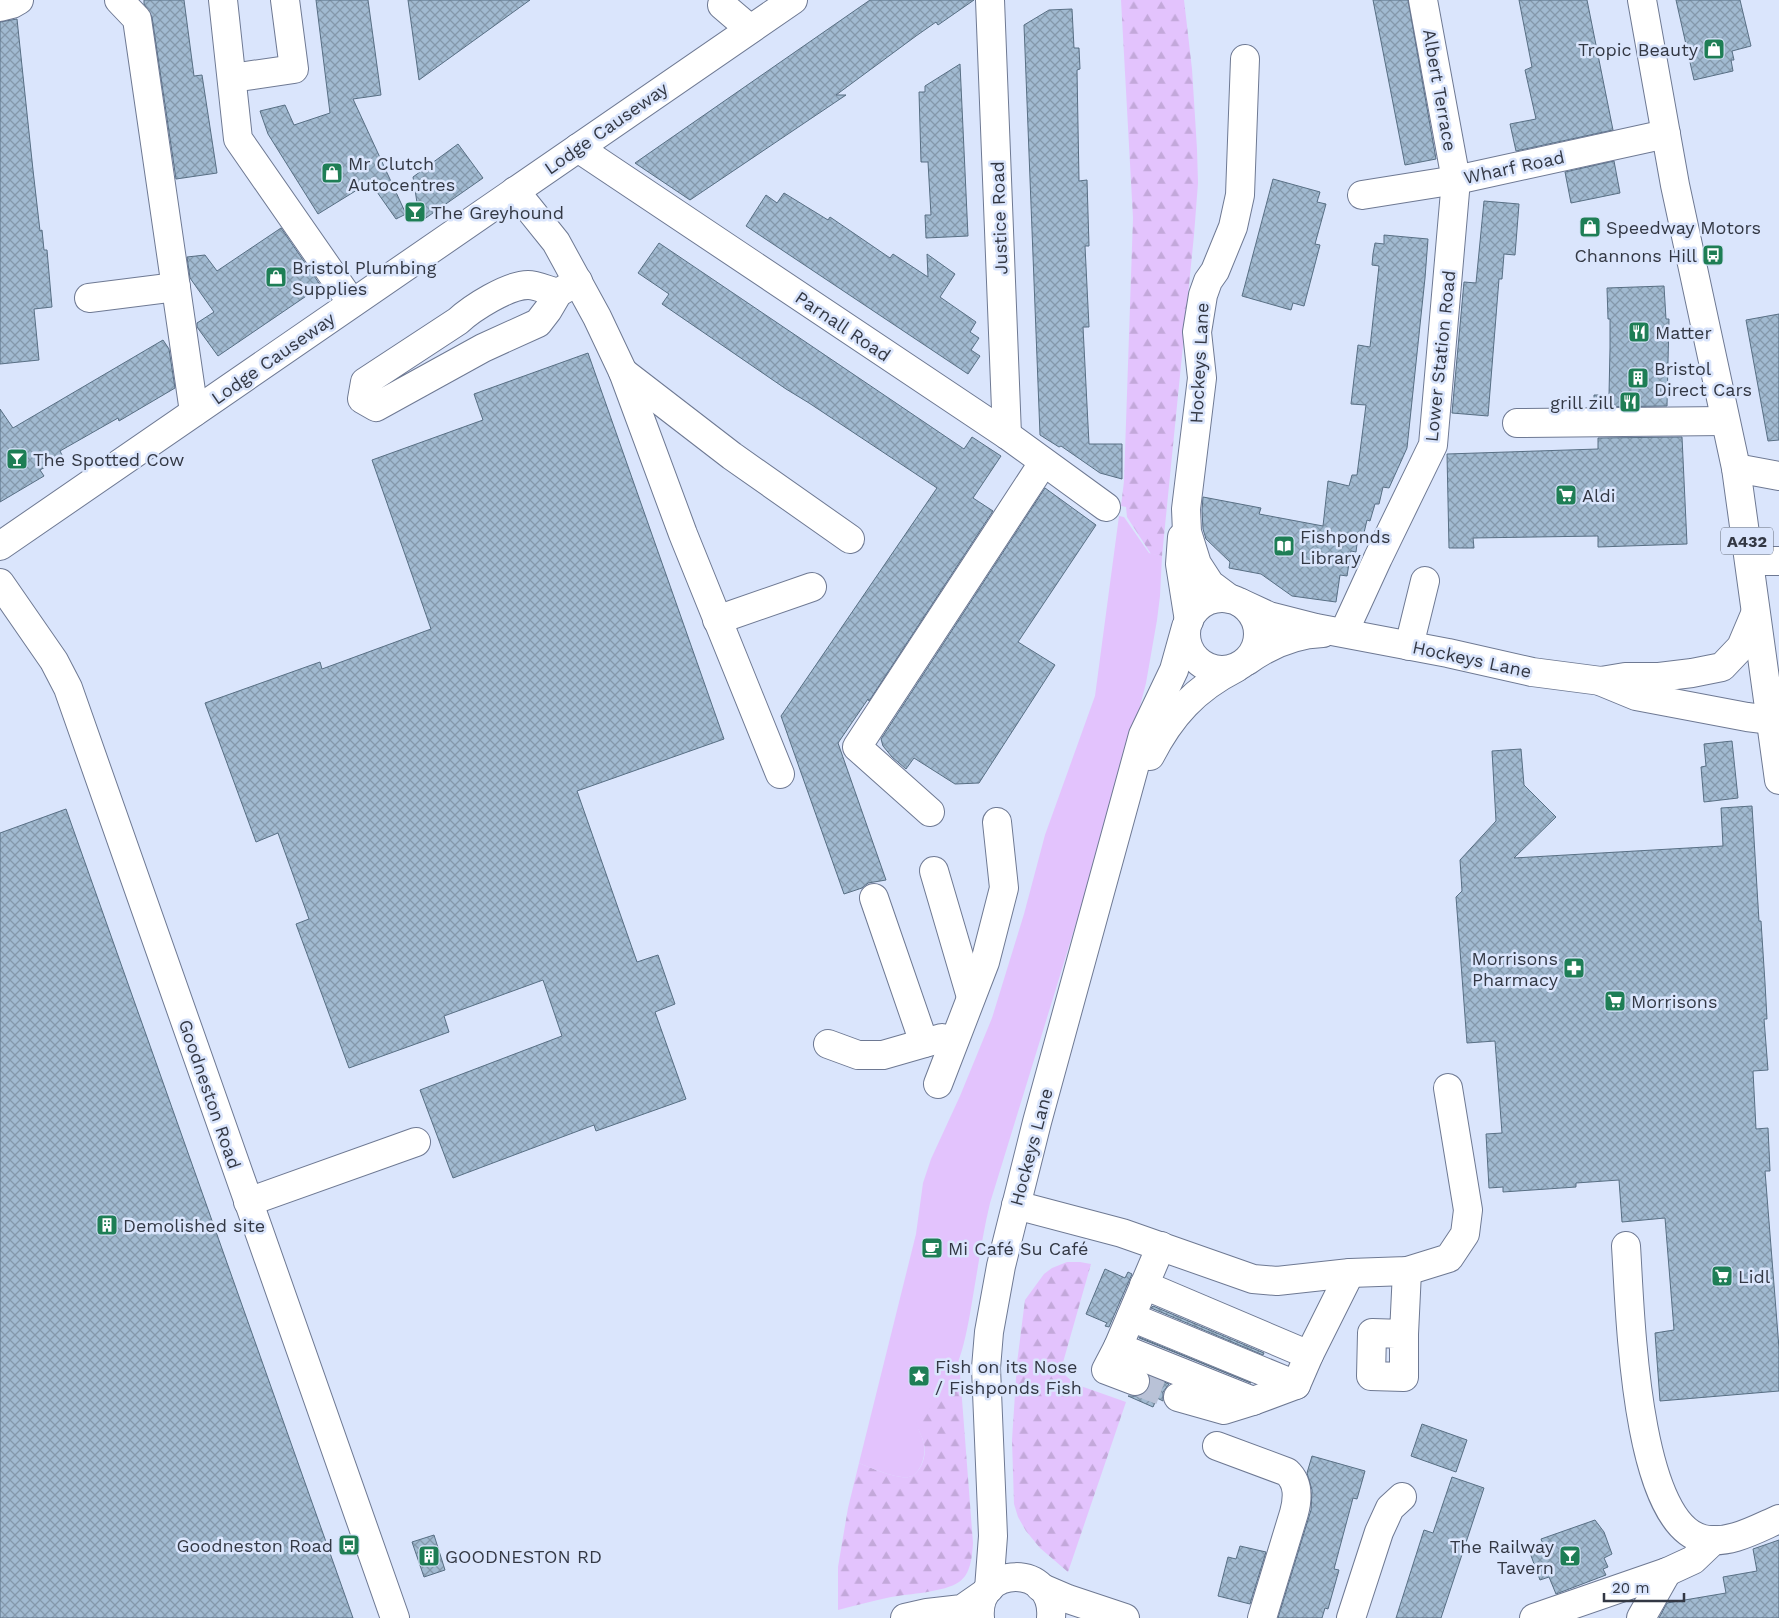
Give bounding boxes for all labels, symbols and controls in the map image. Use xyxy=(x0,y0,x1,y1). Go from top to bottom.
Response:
street label: Albert Terrace xyxy=(1419,27,1461,153)
shop icon: Tropic Beauty xyxy=(1702,37,1726,61)
place label: Tropic Beauty xyxy=(1578,39,1699,60)
street label: Lodge Causeway xyxy=(540,77,672,178)
street label: Wharf Road xyxy=(1462,146,1566,188)
place label: Mr Clutch Autocentres xyxy=(348,153,455,195)
shop icon: Mr Clutch Autocentres xyxy=(320,161,344,185)
street label: Justice Road xyxy=(987,161,1011,275)
bar icon: The Greyhound xyxy=(403,200,427,224)
place label: The Greyhound xyxy=(431,202,564,223)
shop icon: Speedway Motors xyxy=(1578,215,1602,239)
place label: Speedway Motors xyxy=(1606,217,1761,238)
bus stop icon: Channons Hill xyxy=(1701,243,1725,267)
place label: Channons Hill xyxy=(1574,245,1697,266)
place label: Bristol Plumbing Supplies xyxy=(292,257,437,299)
shop icon: Bristol Plumbing Supplies xyxy=(264,265,288,289)
street label: Lower Station Road xyxy=(1421,269,1459,443)
street label: Parnall Road xyxy=(791,286,895,366)
street label: Hockeys Lane xyxy=(1185,302,1213,424)
street label: Lodge Causeway xyxy=(207,307,339,408)
restaurant icon: Matter xyxy=(1627,320,1651,344)
place label: Matter xyxy=(1655,322,1712,343)
place label: Bristol Direct Cars xyxy=(1654,358,1752,400)
building icon: Bristol Direct Cars xyxy=(1626,366,1650,390)
restaurant icon: grill zill xyxy=(1618,390,1642,414)
place label: grill zill xyxy=(1550,392,1614,413)
bar icon: The Spotted Cow xyxy=(5,447,29,471)
place label: The Spotted Cow xyxy=(33,449,184,470)
supermarket icon: Aldi xyxy=(1554,483,1578,507)
place label: Aldi xyxy=(1582,485,1615,506)
place label: Fishponds Library xyxy=(1300,526,1390,568)
road number: A432 xyxy=(1721,528,1773,554)
library icon: Fishponds Library xyxy=(1272,534,1296,558)
street label: Hockeys Lane xyxy=(1411,636,1533,682)
place label: Morrisons Pharmacy xyxy=(1472,948,1559,990)
pharmacy icon: Morrisons Pharmacy xyxy=(1562,956,1586,980)
supermarket icon: Morrisons xyxy=(1603,989,1627,1013)
place label: Morrisons xyxy=(1631,991,1717,1012)
street label: Goodneston Road xyxy=(175,1017,245,1171)
street label: Hockeys Lane xyxy=(1005,1086,1057,1208)
building icon: Demolished site xyxy=(95,1213,119,1237)
place label: Demolished site xyxy=(123,1215,265,1236)
cafe icon: Mi Café Su Café xyxy=(920,1236,944,1260)
place label: Mi Café Su Café xyxy=(948,1238,1088,1259)
supermarket icon: Lidl xyxy=(1710,1264,1734,1288)
place label: Lidl xyxy=(1738,1266,1771,1287)
place label: Fish on its Nose / Fishponds Fish xyxy=(935,1356,1082,1398)
place icon: Fish on its Nose / Fishponds Fish xyxy=(907,1364,931,1388)
bus stop icon: Goodneston Road xyxy=(337,1533,361,1557)
place label: Goodneston Road xyxy=(177,1535,333,1556)
place label: The Railway Tavern xyxy=(1450,1536,1555,1578)
building icon: GOODNESTON RD xyxy=(417,1544,441,1568)
bar icon: The Railway Tavern xyxy=(1558,1544,1582,1568)
place label: GOODNESTON RD xyxy=(445,1546,602,1567)
scale bar xyxy=(1604,1570,1684,1602)
text: 20 m xyxy=(1612,1579,1650,1597)

